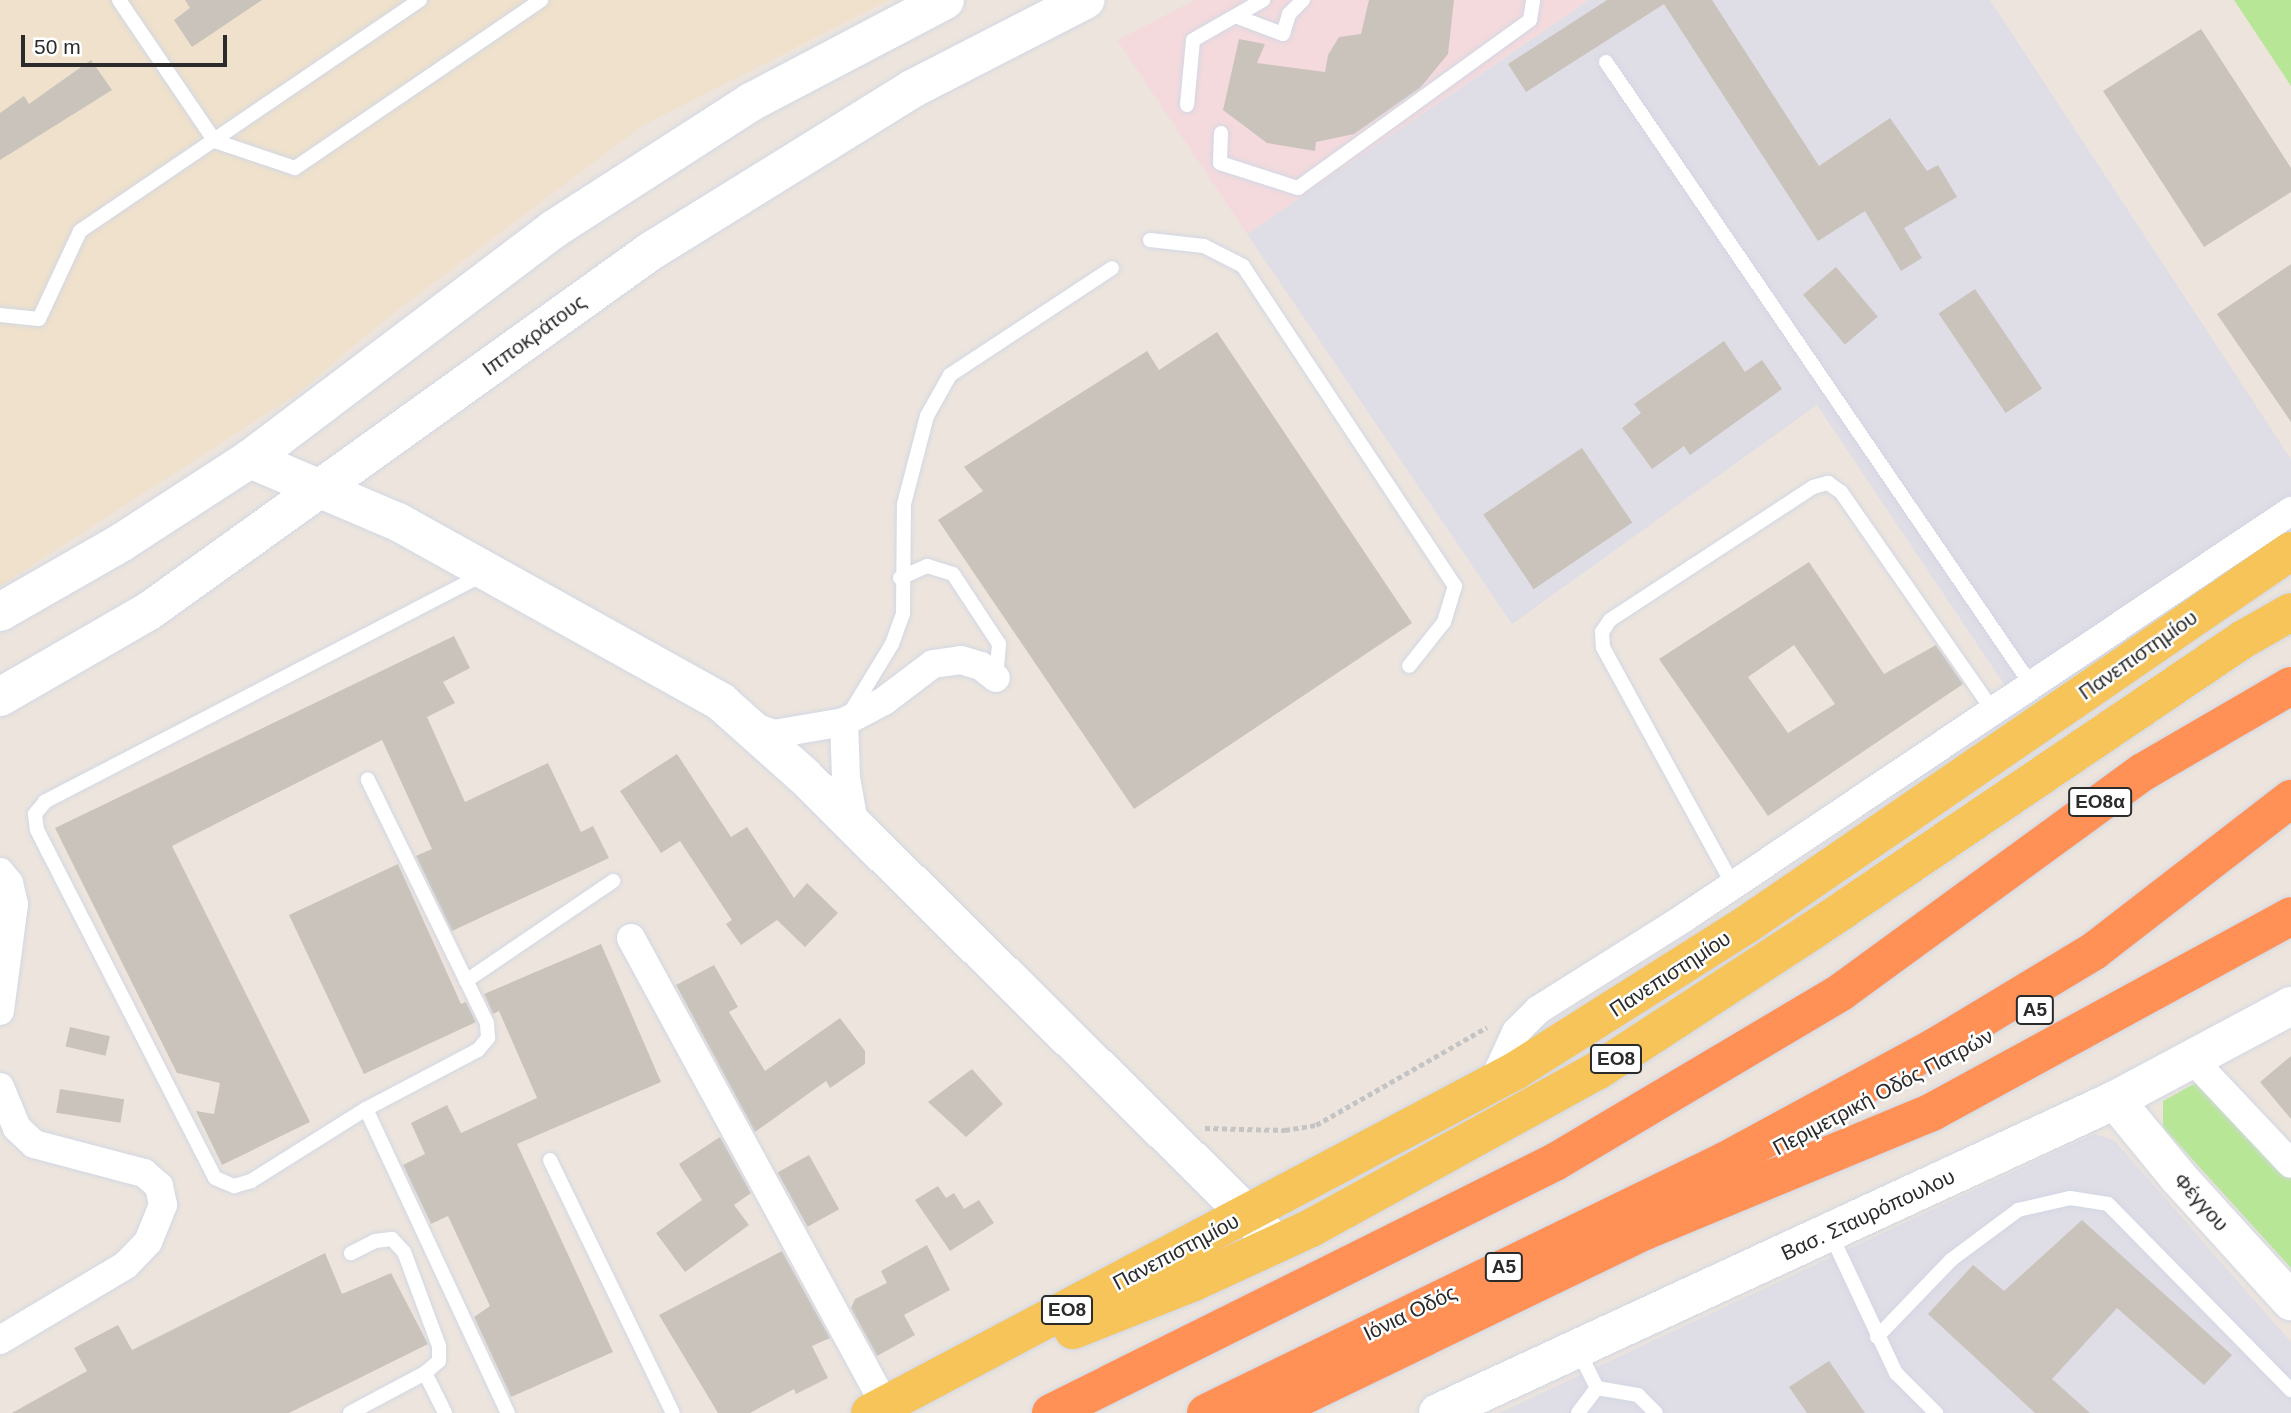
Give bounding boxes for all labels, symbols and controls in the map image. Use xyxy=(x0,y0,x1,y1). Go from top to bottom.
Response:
scale bar xyxy=(24,21,231,65)
text: 50 m xyxy=(34,35,81,58)
street label: Ιπποκράτους xyxy=(477,289,591,381)
street label: Πανεπιστημίου xyxy=(2074,605,2202,705)
road number: ΕΟ8α xyxy=(2067,786,2133,818)
street label: Πανεπιστημίου xyxy=(1605,926,1735,1022)
road number: Α5 xyxy=(2016,994,2054,1026)
street label: Περιμετρική Οδός Πατρών xyxy=(1769,1023,1997,1161)
road number: ΕΟ8 xyxy=(1590,1044,1642,1074)
street label: Βασ. Σταυρόπουλου xyxy=(1777,1164,1959,1266)
street label: Φέγγου xyxy=(2168,1167,2234,1237)
street label: Πανεπιστημίου xyxy=(1109,1208,1243,1296)
road number: Α5 xyxy=(1485,1252,1523,1282)
street label: Ιόνια Οδός xyxy=(1359,1280,1461,1346)
road number: ΕΟ8 xyxy=(1041,1294,1093,1326)

